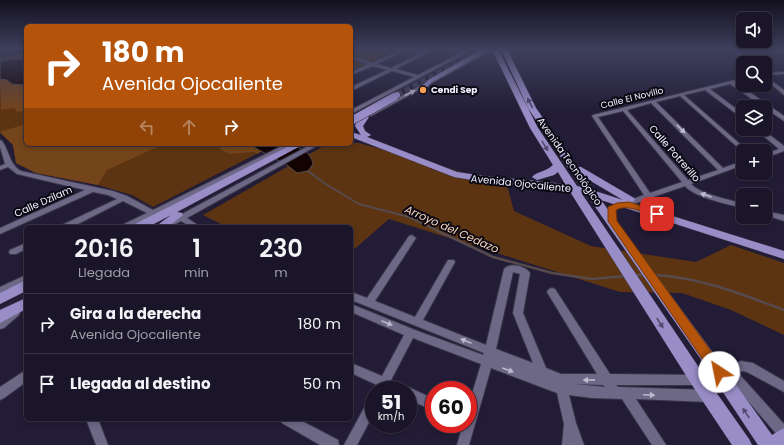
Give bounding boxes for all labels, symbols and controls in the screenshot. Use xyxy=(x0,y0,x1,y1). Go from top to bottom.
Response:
map controls xyxy=(736,12,772,224)
button: sound xyxy=(736,12,772,48)
text: 180 m xyxy=(102,33,185,72)
icon: right xyxy=(36,40,88,92)
button: search xyxy=(736,56,772,92)
text: Avenida Ojocaliente xyxy=(102,71,283,96)
place label: Cendi Sep xyxy=(431,84,477,96)
street label: Calle El Novillo xyxy=(599,84,665,112)
marker: Cendi Sep xyxy=(418,85,428,95)
one-way arrow xyxy=(404,90,416,97)
one-way arrow xyxy=(527,98,533,109)
button: layers xyxy=(736,100,772,136)
street label: Avenida Tecnológico xyxy=(533,114,606,208)
icon: left xyxy=(136,116,158,138)
icon: ahead xyxy=(178,116,200,138)
icon: right xyxy=(220,116,242,138)
street label: Calle Potrerillo xyxy=(645,121,704,185)
one-way arrow xyxy=(676,124,685,134)
one-way arrow xyxy=(541,141,549,151)
button: + xyxy=(736,144,772,180)
street label: Avenida Ojocaliente xyxy=(470,171,572,196)
street label: Calle Dzilam xyxy=(12,182,75,221)
button: − xyxy=(736,188,772,224)
one-way arrow xyxy=(699,192,711,198)
pin xyxy=(640,197,674,231)
water label: Arroyo del Cedazo xyxy=(401,201,502,257)
icon: arrive xyxy=(646,203,668,225)
text: 20:16 xyxy=(74,232,134,265)
text: 1 xyxy=(192,232,201,265)
text: 230 xyxy=(259,232,303,265)
text: Llegada xyxy=(78,263,130,282)
text: min xyxy=(184,263,209,282)
text: m xyxy=(274,263,288,282)
text: Gira a la derecha xyxy=(70,303,201,324)
icon: right xyxy=(36,313,58,335)
text: 180 m xyxy=(298,313,341,334)
one-way arrow xyxy=(657,317,664,329)
one-way arrow xyxy=(381,320,392,326)
text: Avenida Ojocaliente xyxy=(70,325,201,344)
one-way arrow xyxy=(460,338,472,344)
position arrow xyxy=(698,351,740,393)
one-way arrow xyxy=(503,367,515,373)
icon: arrive xyxy=(36,373,58,395)
text: Llegada al destino xyxy=(70,373,211,394)
text: 50 m xyxy=(303,373,341,394)
one-way arrow xyxy=(583,376,595,383)
speed limit sign: 60 xyxy=(425,381,477,433)
text: 51 xyxy=(381,388,401,416)
one-way arrow xyxy=(643,391,655,398)
one-way arrow xyxy=(742,407,750,418)
text: km/h xyxy=(378,409,404,424)

